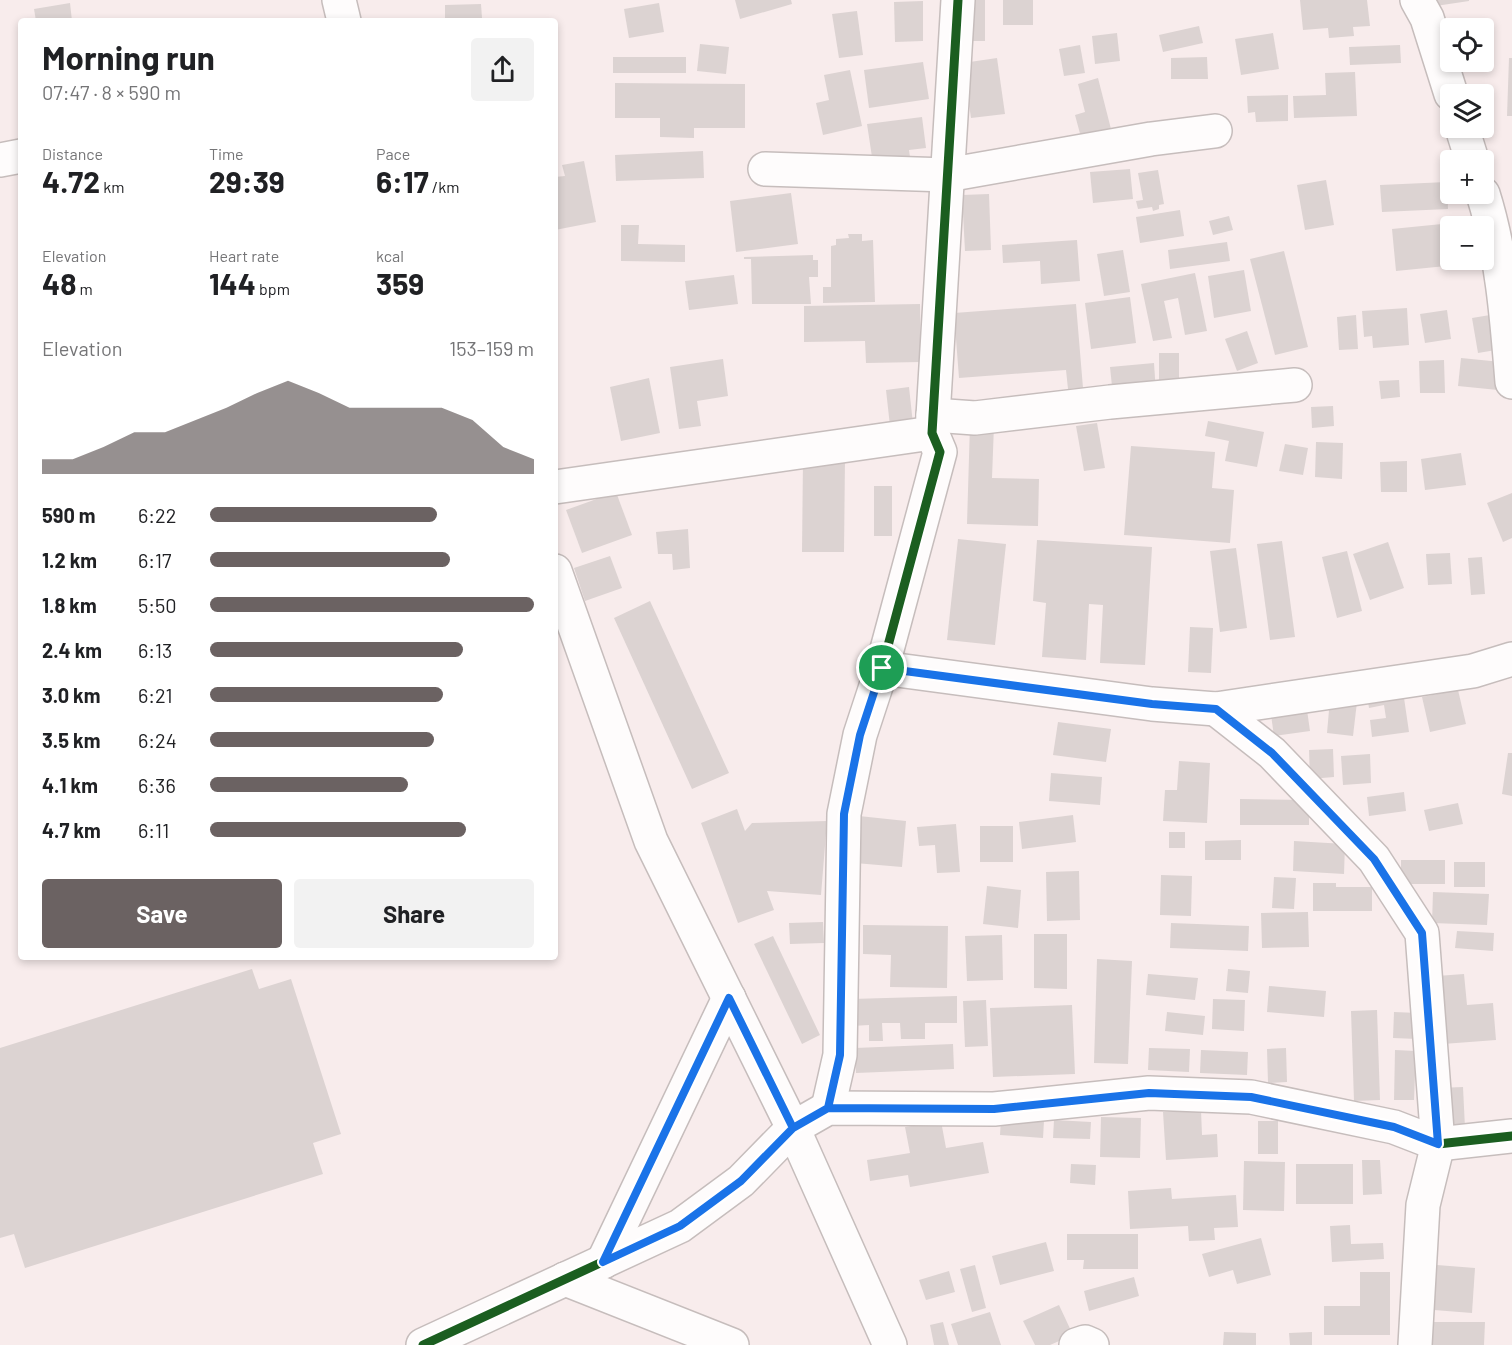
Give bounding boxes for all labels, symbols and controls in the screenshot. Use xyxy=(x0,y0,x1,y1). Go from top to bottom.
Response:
map controls xyxy=(1440,18,1494,270)
button: locate xyxy=(1440,18,1494,72)
text: Morning run xyxy=(42,37,215,77)
button: share xyxy=(471,38,534,101)
text: 07:47 · 8 × 590 m xyxy=(42,80,181,104)
button: layers xyxy=(1440,84,1494,138)
text: Distance xyxy=(42,144,103,163)
text: Time xyxy=(209,144,244,163)
text: Pace xyxy=(376,144,410,163)
button: + xyxy=(1440,150,1494,204)
text: 4.72 xyxy=(42,163,100,199)
text: 29:39 xyxy=(209,163,285,199)
text: 6:17 xyxy=(376,163,429,199)
text: km xyxy=(100,177,124,196)
text: /km xyxy=(429,177,459,196)
button: − xyxy=(1440,216,1494,270)
text: Elevation xyxy=(42,246,106,265)
text: Heart rate xyxy=(209,246,279,265)
text: kcal xyxy=(376,246,404,265)
text: 48 xyxy=(42,265,76,301)
text: 144 xyxy=(209,265,256,301)
text: 359 xyxy=(376,265,424,301)
text: m xyxy=(76,279,93,298)
text: bpm xyxy=(256,279,290,298)
text: Elevation xyxy=(42,336,123,360)
text: 153–159 m xyxy=(449,336,534,360)
text: 590 m xyxy=(42,503,96,527)
text: 6:22 xyxy=(138,503,177,527)
text: 1.2 km xyxy=(42,548,97,572)
text: 6:17 xyxy=(138,548,172,572)
text: 1.8 km xyxy=(42,593,97,617)
text: 5:50 xyxy=(138,593,177,617)
text: 2.4 km xyxy=(42,638,102,662)
text: 6:13 xyxy=(138,638,172,662)
pin xyxy=(856,642,907,693)
icon: arrive xyxy=(865,651,898,684)
text: 3.0 km xyxy=(42,683,100,707)
text: 6:21 xyxy=(138,683,173,707)
text: 3.5 km xyxy=(42,728,100,752)
text: 6:24 xyxy=(138,728,177,752)
text: 4.1 km xyxy=(42,773,98,797)
text: 6:36 xyxy=(138,773,176,797)
text: 4.7 km xyxy=(42,818,101,842)
text: 6:11 xyxy=(138,818,169,842)
button: Save xyxy=(42,879,282,948)
button: Share xyxy=(294,879,534,948)

